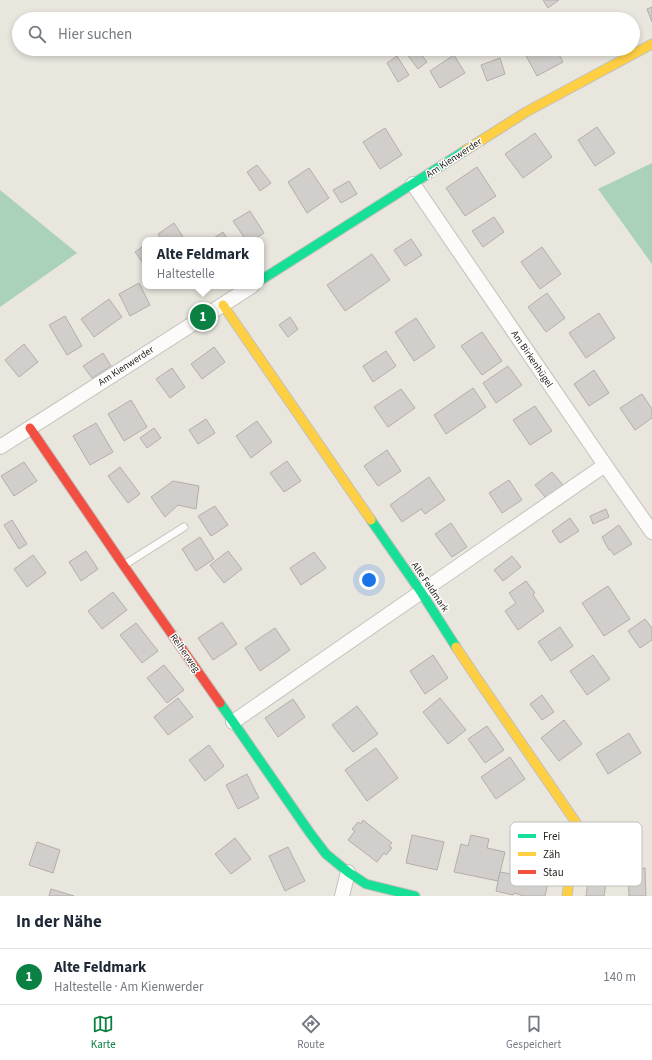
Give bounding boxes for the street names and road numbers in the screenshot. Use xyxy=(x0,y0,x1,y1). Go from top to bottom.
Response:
street label: Am Kienwerder xyxy=(423,134,485,181)
street label: Am Birkenhügel xyxy=(508,328,557,391)
street label: Am Kienwerder xyxy=(95,342,157,389)
street label: Alte Feldmark xyxy=(408,559,452,615)
street label: Reiherweg xyxy=(167,631,203,675)

